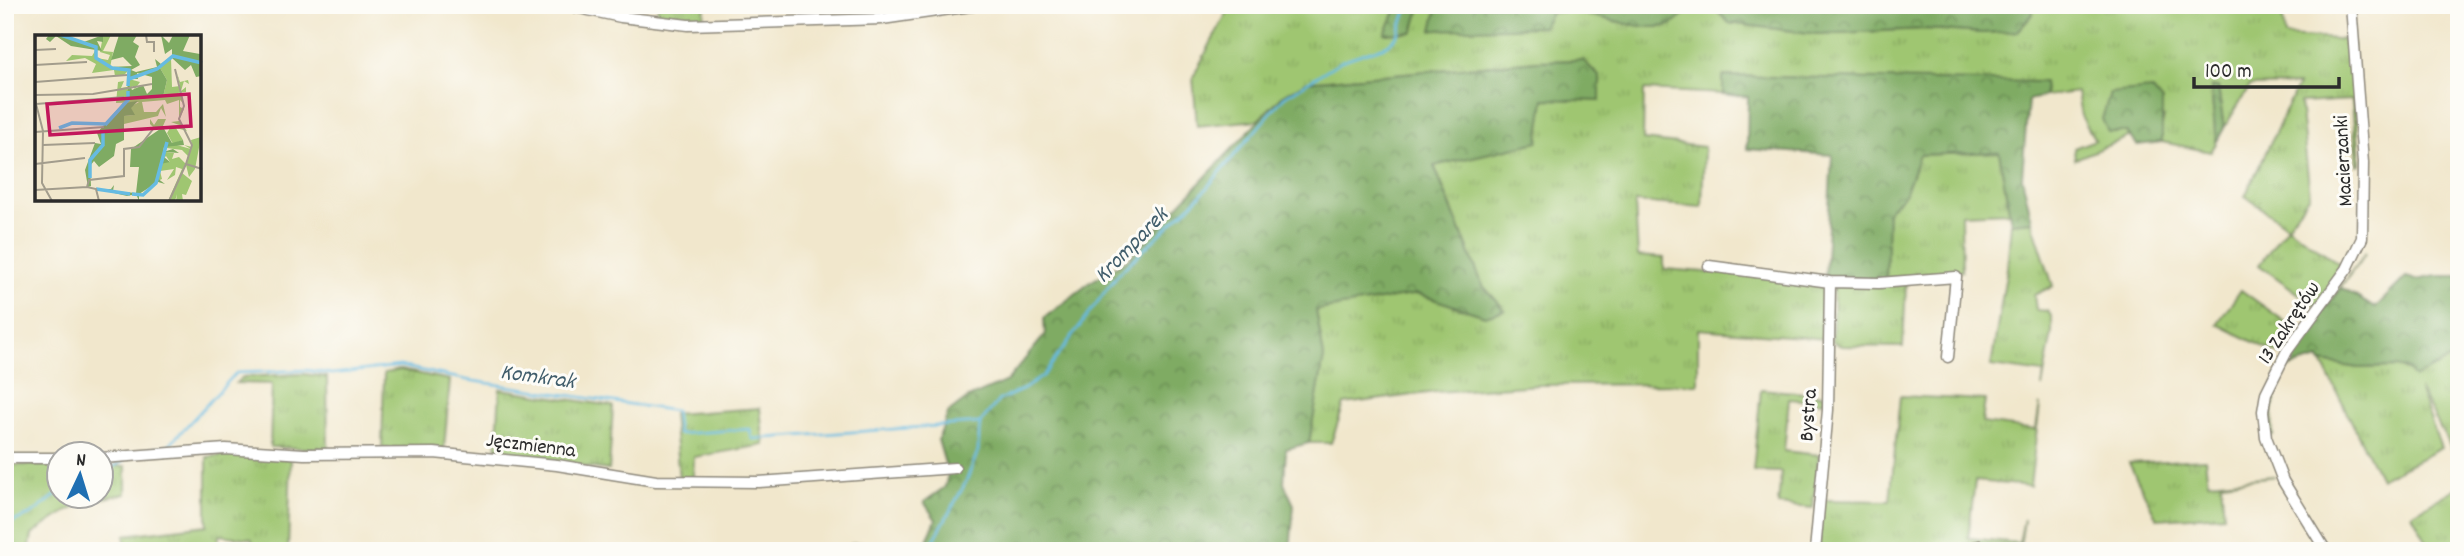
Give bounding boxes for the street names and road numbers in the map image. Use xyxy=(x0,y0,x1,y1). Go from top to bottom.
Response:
street label: Macierzanki xyxy=(2328,114,2362,207)
street label: 13 Zakrętów xyxy=(2252,276,2329,371)
street label: Bystra xyxy=(1793,387,1827,443)
street label: Jęczmienna xyxy=(484,427,578,467)

